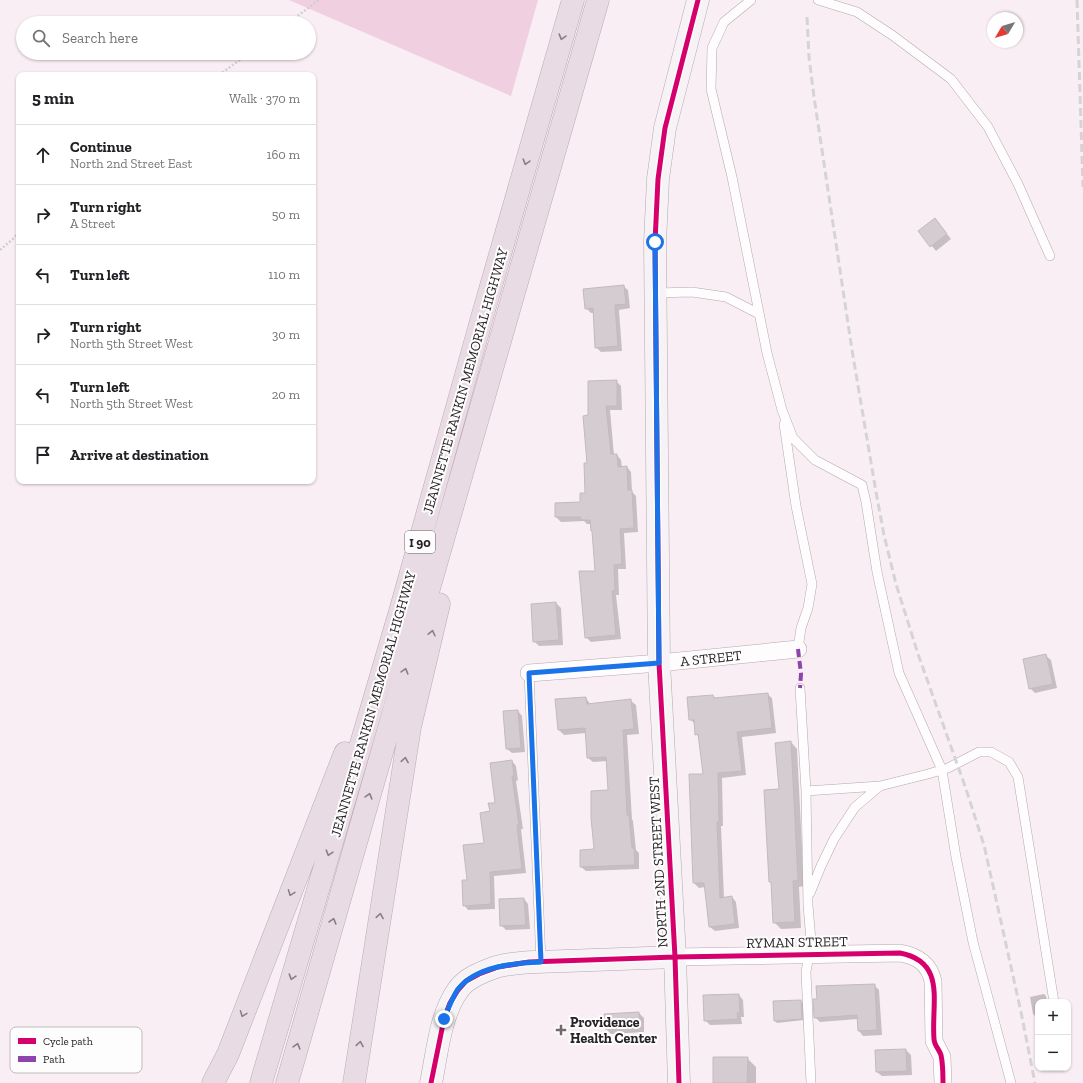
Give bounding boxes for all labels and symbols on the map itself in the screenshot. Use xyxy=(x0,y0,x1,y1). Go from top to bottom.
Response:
north arrow xyxy=(987,12,1023,48)
one-way arrow xyxy=(558,34,567,41)
one-way arrow xyxy=(522,159,531,166)
route start xyxy=(646,233,664,251)
street label: JEANNETTE RANKIN MEMORIAL HIGHWAY xyxy=(419,246,512,516)
road number: I 90 xyxy=(405,531,435,553)
street label: JEANNETTE RANKIN MEMORIAL HIGHWAY xyxy=(327,569,420,839)
one-way arrow xyxy=(428,630,436,636)
street label: A STREET xyxy=(679,647,743,670)
one-way arrow xyxy=(400,667,409,674)
one-way arrow xyxy=(400,757,409,763)
street label: NORTH 2ND STREET WEST xyxy=(646,776,671,948)
one-way arrow xyxy=(364,792,373,799)
one-way arrow xyxy=(325,849,334,856)
one-way arrow xyxy=(287,889,295,896)
one-way arrow xyxy=(375,913,384,919)
one-way arrow xyxy=(328,917,337,924)
street label: RYMAN STREET xyxy=(746,933,848,952)
one-way arrow xyxy=(288,974,297,981)
one-way arrow xyxy=(240,1010,248,1017)
route end xyxy=(435,1010,453,1028)
place label: Providence Health Center xyxy=(570,1014,657,1047)
marker: Providence Health Center xyxy=(555,1024,567,1036)
legend xyxy=(10,1027,142,1073)
text: Cycle path xyxy=(43,1035,94,1048)
one-way arrow xyxy=(355,1041,364,1048)
one-way arrow xyxy=(293,1042,301,1049)
text: Path xyxy=(43,1053,66,1066)

